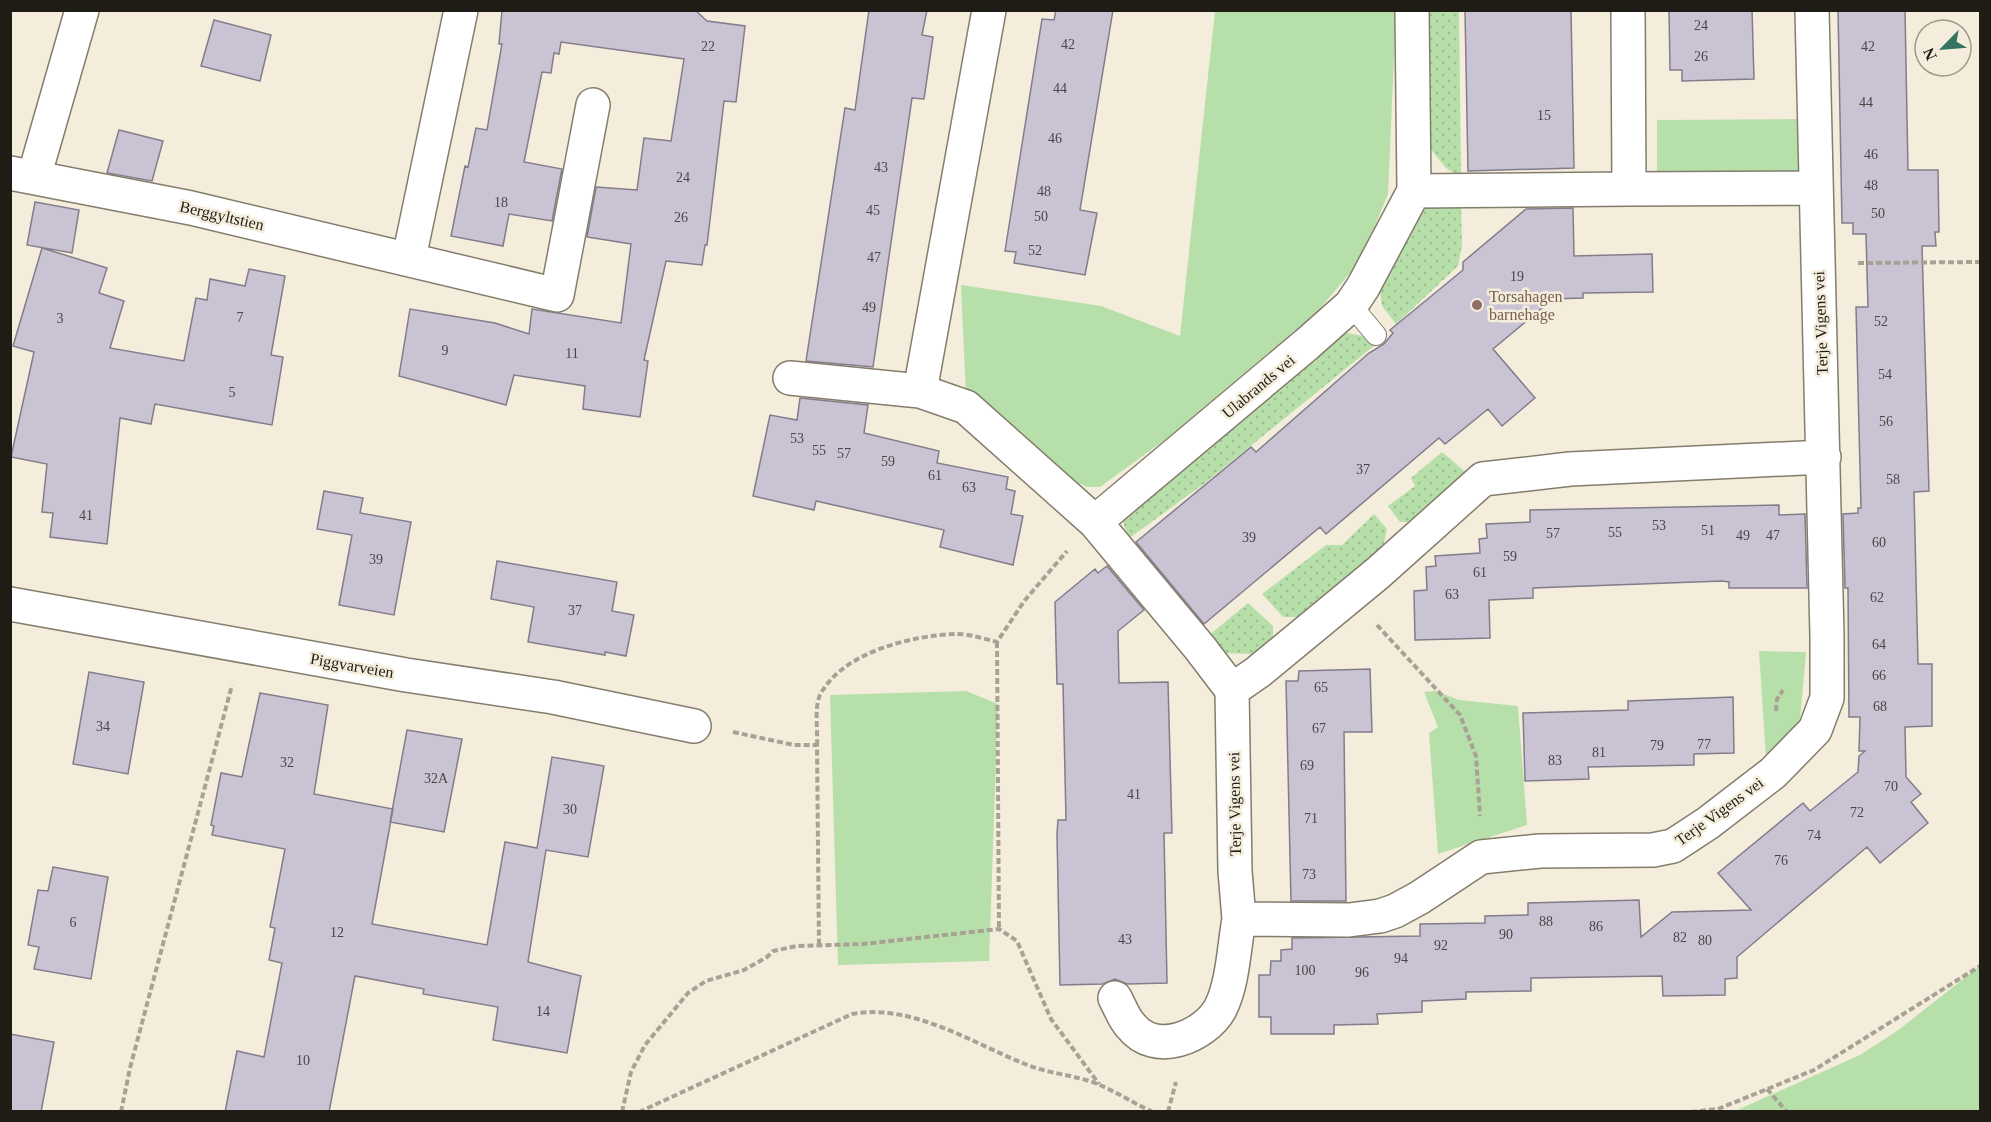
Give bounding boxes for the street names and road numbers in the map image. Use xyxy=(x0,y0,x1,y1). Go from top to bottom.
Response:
street label: Berggyltstien xyxy=(178,198,266,234)
street label: Terje Vigens vei xyxy=(1810,270,1832,375)
street label: Ulabrands vei xyxy=(1219,351,1298,422)
street label: Piggvarveien xyxy=(309,650,395,682)
street label: Terje Vigens vei xyxy=(1225,751,1245,856)
street label: Terje Vigens vei xyxy=(1672,774,1767,850)

